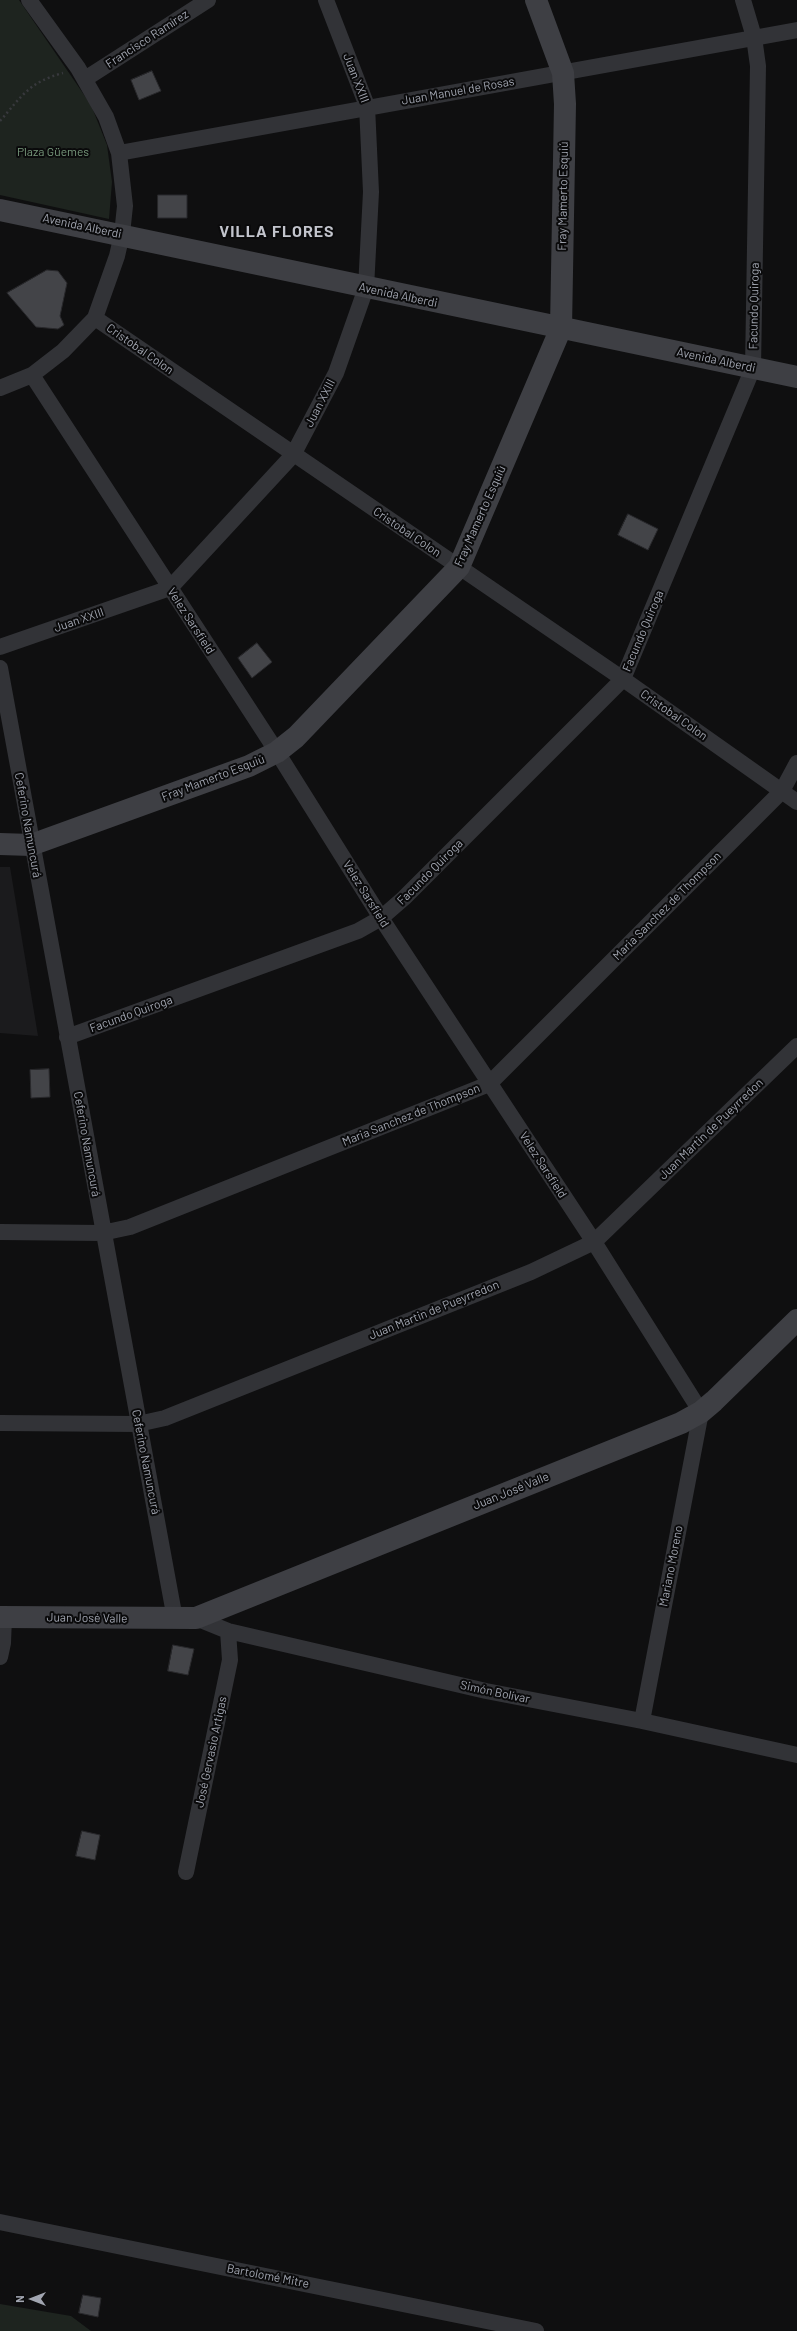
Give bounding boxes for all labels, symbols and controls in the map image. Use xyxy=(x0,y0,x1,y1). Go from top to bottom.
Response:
street label: Francisco Ramírez xyxy=(103,7,191,71)
street label: Juan XXIII xyxy=(340,51,372,105)
street label: Juan Manuel de Rosas xyxy=(400,74,516,108)
street label: Fray Mamerto Esquiú xyxy=(555,141,571,251)
park label: Plaza Güemes xyxy=(17,145,89,159)
street label: Avenida Alberdi xyxy=(41,211,123,241)
district label: VILLA FLORES xyxy=(219,222,335,242)
street label: Facundo Quiroga xyxy=(746,262,762,350)
street label: Avenida Alberdi xyxy=(357,280,439,310)
street label: Cristobal Colon xyxy=(104,321,176,377)
street label: Avenida Alberdi xyxy=(675,345,757,375)
street label: Juan XXIII xyxy=(302,377,338,429)
street label: Fray Mamerto Esquiú xyxy=(451,463,509,569)
street label: Cristobal Colon xyxy=(370,504,444,560)
street label: Velez Sarsfield xyxy=(164,585,218,657)
street label: Facundo Quiroga xyxy=(619,588,667,674)
street label: Juan XXIII xyxy=(52,605,106,635)
street label: Cristobal Colon xyxy=(638,687,710,743)
street label: Fray Mamerto Esquiú xyxy=(159,752,267,804)
street label: Ceferino Namuncurá xyxy=(12,771,44,879)
street label: Facundo Quiroga xyxy=(394,836,466,908)
street label: Maria Sanchez de Thompson xyxy=(610,849,724,963)
street label: Velez Sarsfield xyxy=(340,858,392,930)
street label: Facundo Quiroga xyxy=(88,992,174,1036)
street label: Juan Martin de Pueyrredon xyxy=(656,1075,766,1183)
street label: Maria Sanchez de Thompson xyxy=(340,1081,482,1149)
street label: Ceferino Namuncurá xyxy=(71,1090,103,1198)
street label: Velez Sarsfield xyxy=(516,1129,570,1201)
street label: Juan Martin de Pueyrredon xyxy=(367,1277,501,1343)
street label: Ceferino Namuncurá xyxy=(129,1408,163,1516)
street label: Juan José Valle xyxy=(471,1469,551,1513)
street label: Mariano Moreno xyxy=(656,1524,686,1608)
street label: Juan José Valle xyxy=(46,1610,128,1626)
street label: Simón Bolívar xyxy=(459,1678,531,1706)
street label: José Gervasio Artigas xyxy=(192,1695,230,1809)
street label: Bartolomé Mitre xyxy=(226,2261,310,2291)
north arrow xyxy=(12,2279,52,2319)
text: N xyxy=(13,2295,26,2303)

